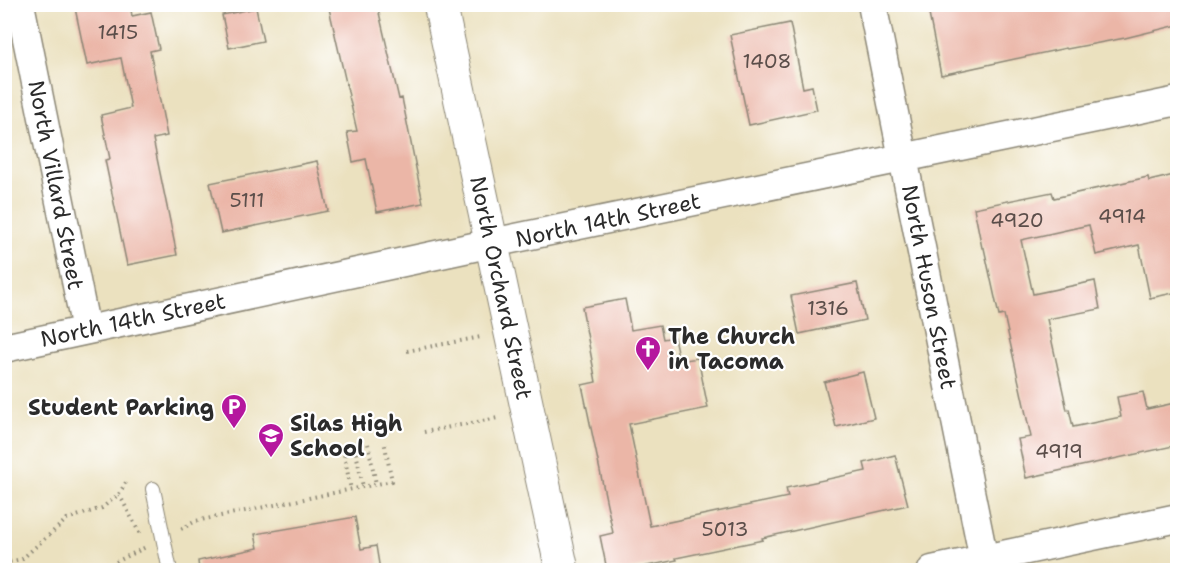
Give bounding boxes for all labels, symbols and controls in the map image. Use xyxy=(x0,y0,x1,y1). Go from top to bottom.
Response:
house number: 1415 xyxy=(98,19,138,45)
house number: 1408 xyxy=(742,48,792,74)
street label: North Villard Street xyxy=(21,78,91,292)
street label: North Orchard Street xyxy=(463,174,539,402)
street label: North Huson Street xyxy=(895,182,963,392)
street label: North 14th Street xyxy=(513,186,703,254)
house number: 5111 xyxy=(229,187,265,213)
house number: 4914 xyxy=(1098,203,1146,229)
house number: 4920 xyxy=(990,207,1044,233)
street label: North 14th Street xyxy=(38,286,228,354)
house number: 1316 xyxy=(807,295,849,321)
place label: The Church in Tacoma xyxy=(668,322,796,376)
church icon: The Church in Tacoma xyxy=(633,334,663,372)
parking icon: Student Parking xyxy=(219,392,249,430)
place label: Student Parking xyxy=(28,393,214,422)
place label: Silas High School xyxy=(290,409,403,463)
school or university icon: Silas High School xyxy=(256,421,286,459)
house number: 4919 xyxy=(1035,438,1083,464)
house number: 5013 xyxy=(702,516,748,542)

